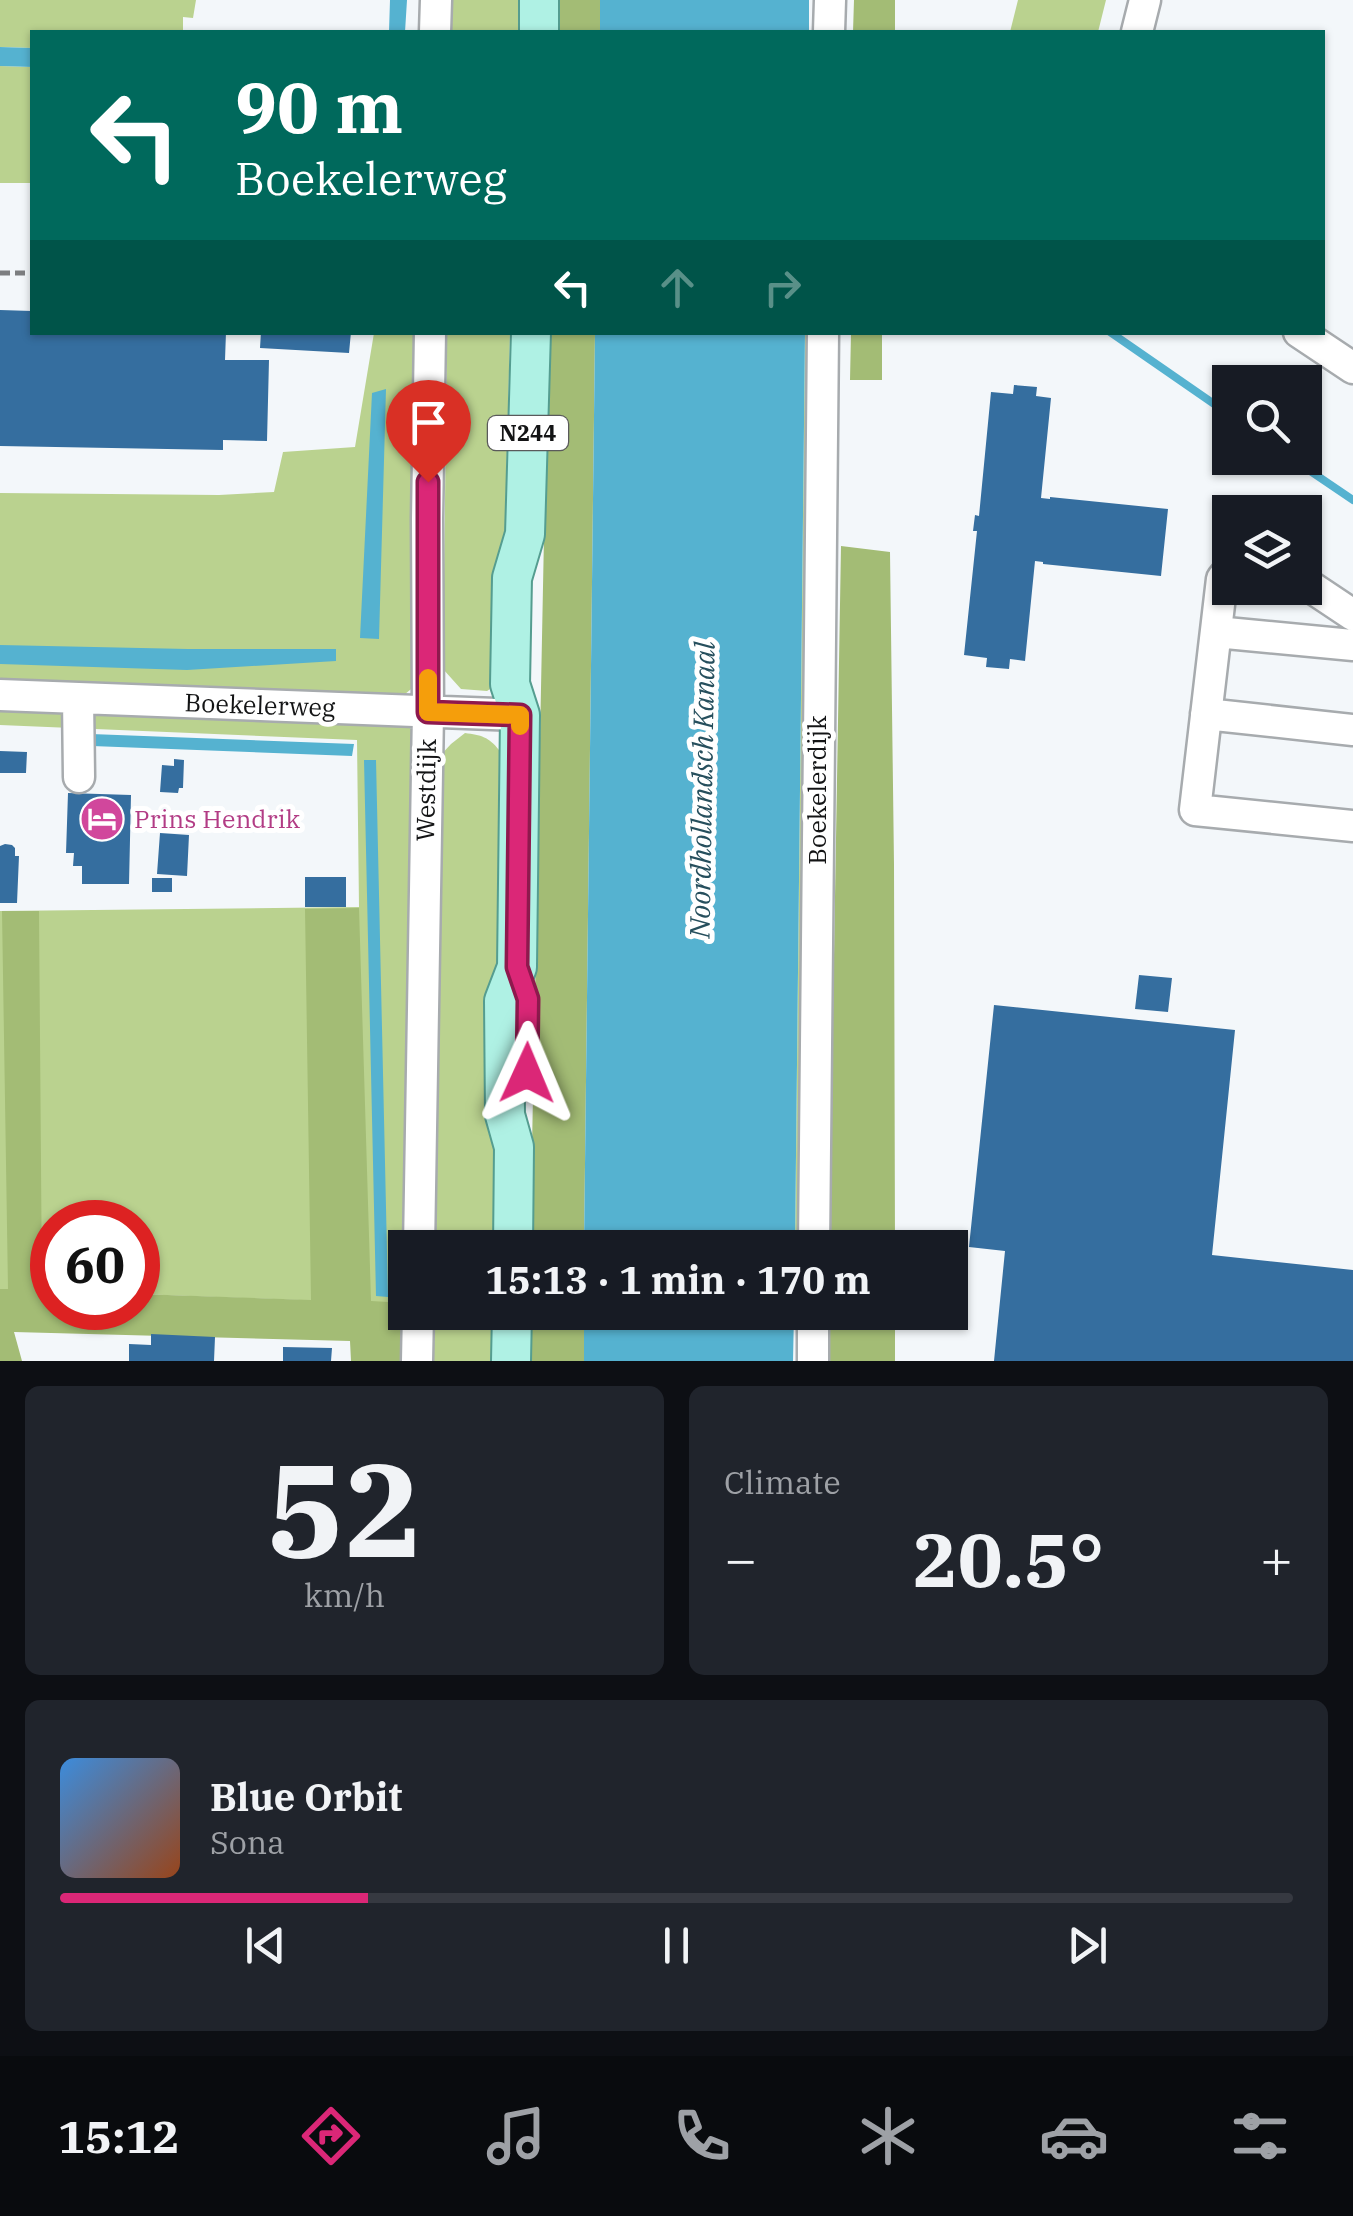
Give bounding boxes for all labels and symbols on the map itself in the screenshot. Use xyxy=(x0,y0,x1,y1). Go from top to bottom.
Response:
pin xyxy=(386,380,471,483)
road number: N244 xyxy=(488,416,568,450)
water label: Noordhollandsch Kanaal xyxy=(680,640,723,940)
street label: Boekelerweg xyxy=(184,685,336,724)
street label: Boekelerdijk xyxy=(800,715,833,865)
street label: Westdijk xyxy=(408,738,443,842)
hotel icon: Prins Hendrik xyxy=(79,796,125,842)
place label: Prins Hendrik xyxy=(134,802,301,835)
position arrow xyxy=(475,1021,579,1125)
speed limit sign: 60 xyxy=(30,1200,160,1330)

